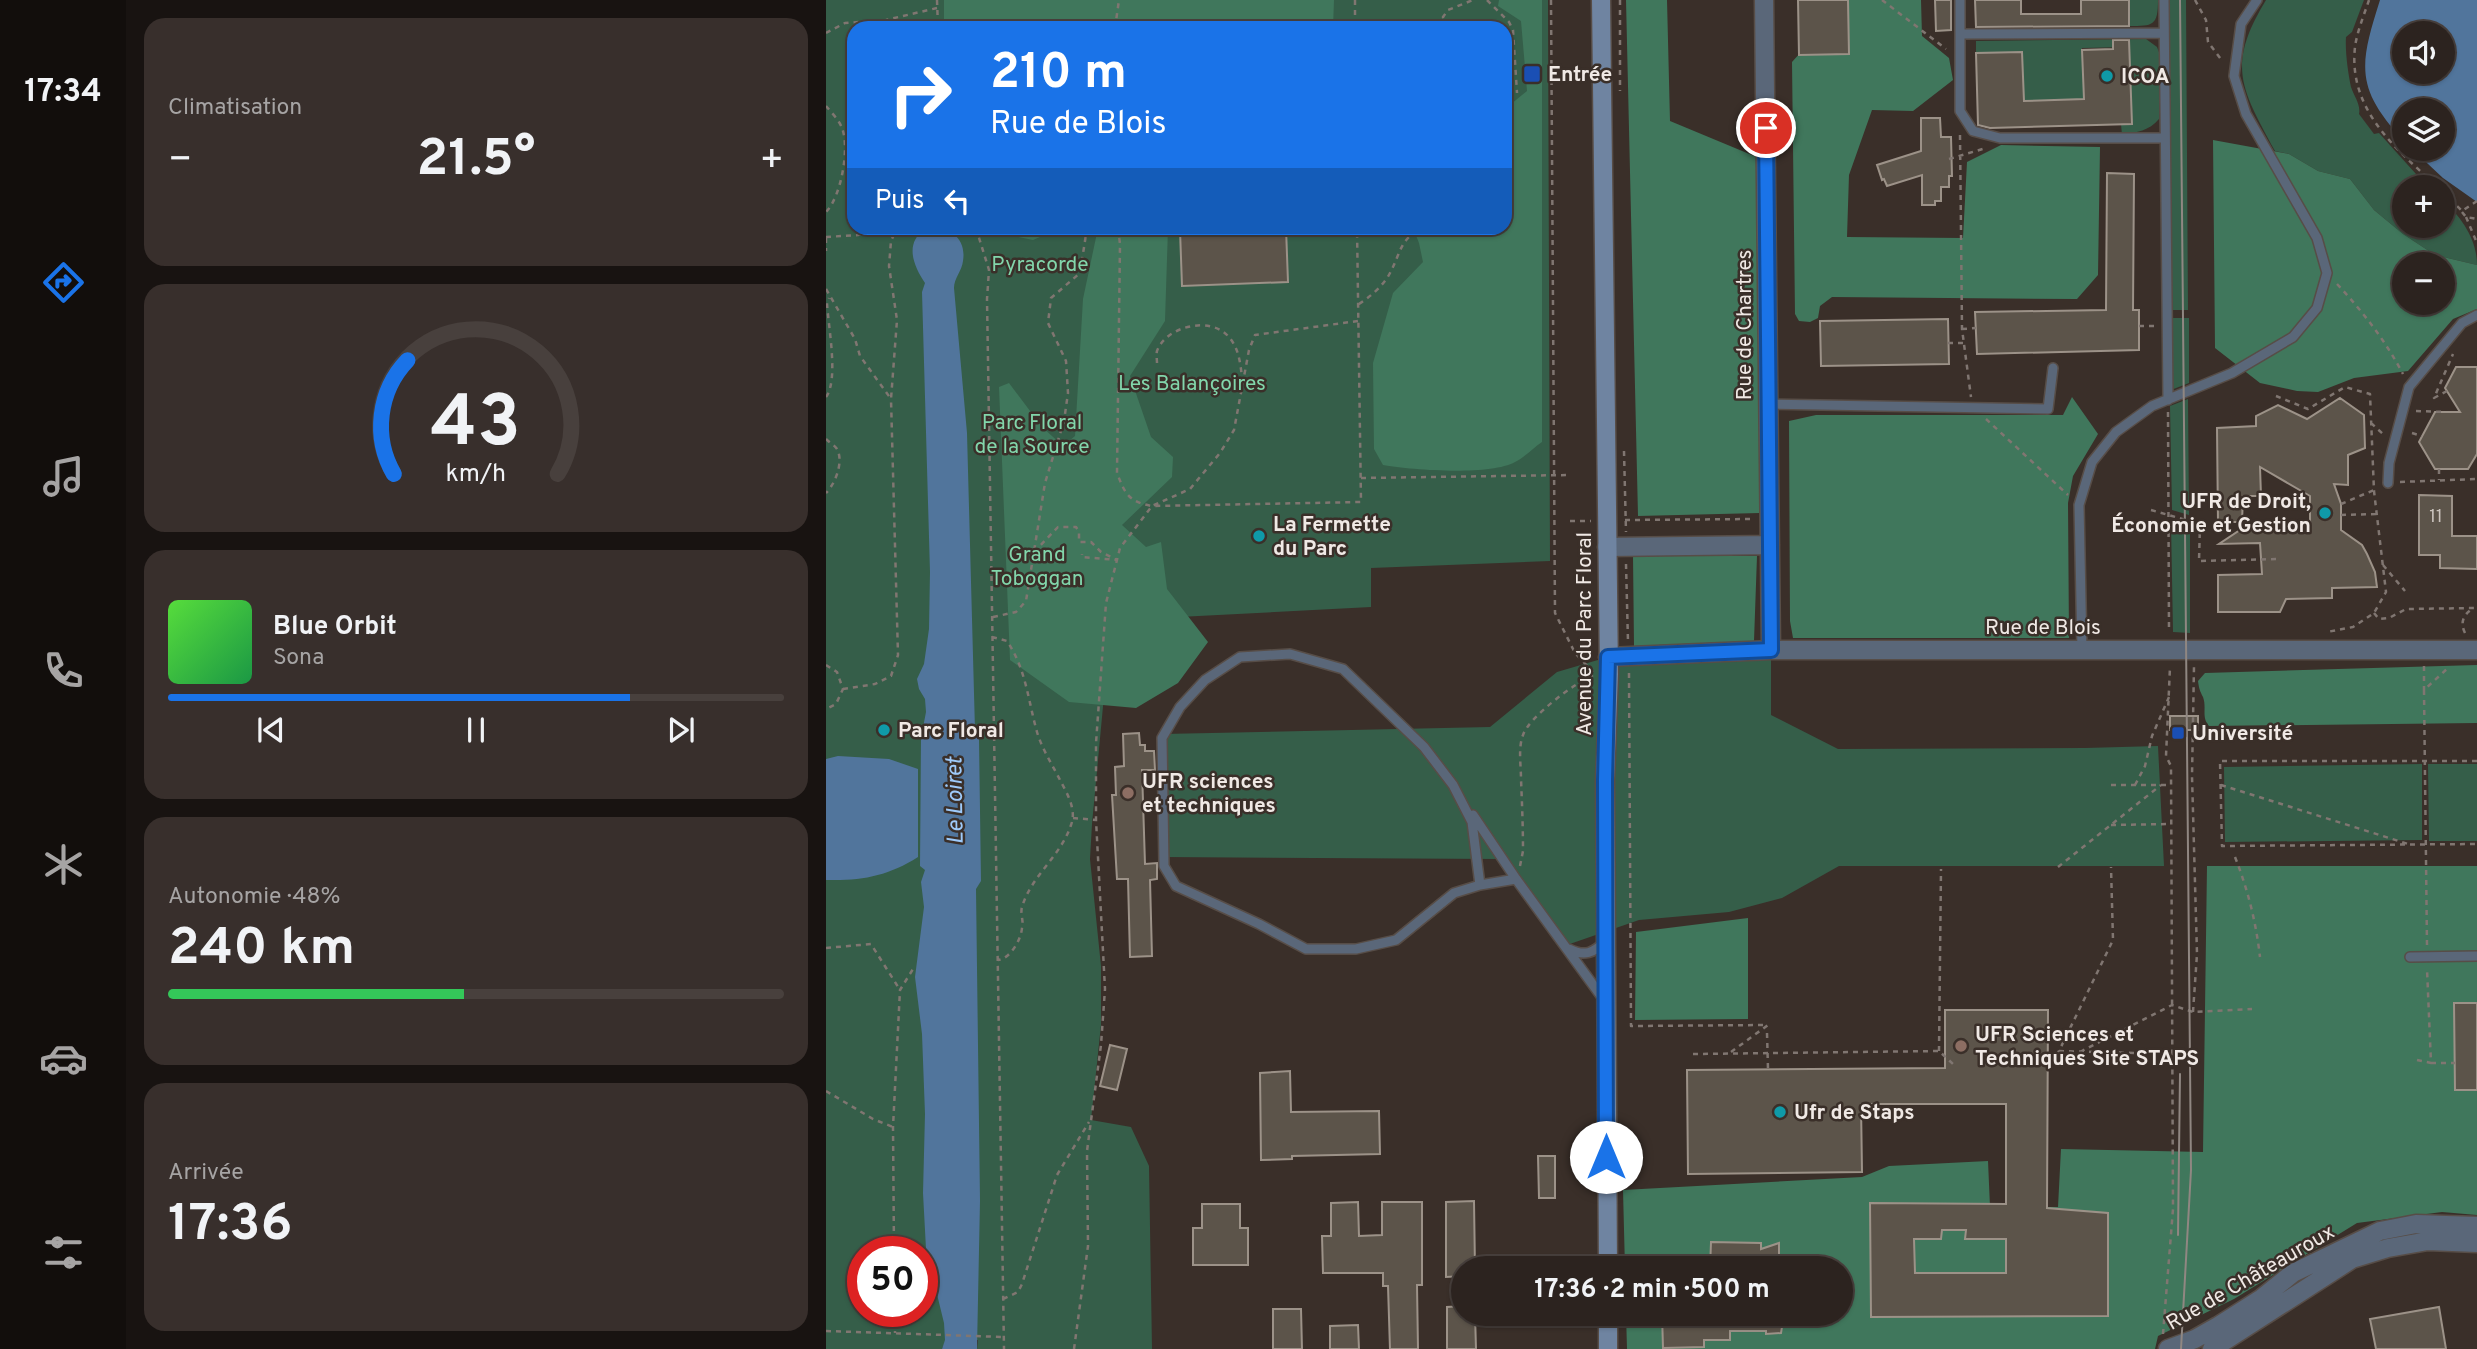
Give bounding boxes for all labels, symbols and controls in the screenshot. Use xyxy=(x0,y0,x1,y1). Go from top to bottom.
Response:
map controls xyxy=(2392,21,2455,315)
button: sound xyxy=(2392,21,2455,84)
text: 210 m xyxy=(990,44,1127,106)
icon: right xyxy=(875,49,966,140)
place label: Entrée xyxy=(1548,62,1612,89)
marker: Entrée xyxy=(1522,64,1542,84)
place label: ICOA xyxy=(2121,64,2170,91)
marker: ICOA xyxy=(2099,68,2115,84)
text: 17:34 xyxy=(24,73,102,113)
text: Climatisation xyxy=(168,94,302,123)
pin xyxy=(1736,98,1796,158)
button: layers xyxy=(2392,98,2455,161)
text: Rue de Blois xyxy=(990,105,1166,145)
icon: arrive xyxy=(1747,109,1785,147)
text: 21.5° xyxy=(417,128,535,194)
text: − xyxy=(168,137,193,186)
text: + xyxy=(759,137,784,186)
button: + xyxy=(2392,175,2455,238)
icon: left xyxy=(938,182,976,220)
text: Puis xyxy=(875,185,924,218)
street label: Rue de Chartres xyxy=(1732,250,1759,400)
park label: Pyracorde xyxy=(991,252,1089,279)
button: − xyxy=(2392,252,2455,315)
icon: directions xyxy=(39,258,88,307)
park label: Les Balançoires xyxy=(1118,371,1266,398)
text: 43 xyxy=(431,381,521,473)
park label: Parc Floral de la Source xyxy=(974,410,1090,461)
icon: music xyxy=(39,452,88,501)
text: km/h xyxy=(446,459,506,491)
place label: UFR de Droit, Économie et Gestion xyxy=(2111,489,2311,540)
marker: UFR de Droit, Économie et Gestion xyxy=(2317,505,2333,521)
house number: 11 xyxy=(2429,506,2443,529)
place label: La Fermette du Parc xyxy=(1273,512,1391,563)
marker: La Fermette du Parc xyxy=(1251,528,1267,544)
street label: Avenue du Parc Floral xyxy=(1572,532,1599,736)
park label: Grand Toboggan xyxy=(990,542,1084,593)
text: Blue Orbit xyxy=(273,611,397,644)
street label: Rue de Blois xyxy=(1985,615,2101,642)
text: Sona xyxy=(273,644,324,673)
icon: phone xyxy=(39,646,88,695)
icon: previous xyxy=(252,711,290,749)
icon: pause xyxy=(457,711,495,749)
icon: next xyxy=(662,711,700,749)
place label: Parc Floral xyxy=(898,718,1004,745)
place label: Université xyxy=(2192,721,2293,748)
marker: Parc Floral xyxy=(876,722,892,738)
marker: Université xyxy=(2170,725,2186,741)
water label: Le Loiret xyxy=(941,755,972,845)
place label: UFR sciences et techniques xyxy=(1142,769,1276,820)
marker: UFR sciences et techniques xyxy=(1120,785,1136,801)
icon: climate xyxy=(39,840,88,889)
text: Autonomie · 48% xyxy=(168,883,341,912)
text: 240 km xyxy=(168,917,355,983)
place label: UFR Sciences et Techniques Site STAPS xyxy=(1975,1022,2199,1073)
icon: car xyxy=(39,1034,88,1083)
marker: UFR Sciences et Techniques Site STAPS xyxy=(1953,1038,1969,1054)
place label: Ufr de Staps xyxy=(1794,1100,1915,1127)
marker: Ufr de Staps xyxy=(1772,1104,1788,1120)
position arrow xyxy=(1569,1120,1643,1194)
text: Arrivée xyxy=(168,1159,244,1188)
text: 17:36 xyxy=(168,1193,292,1259)
street label: Rue de Châteauroux xyxy=(2162,1219,2340,1338)
icon: filters xyxy=(39,1228,88,1277)
speed limit sign: 50 xyxy=(847,1236,938,1327)
text: 17:36 · 2 min · 500 m xyxy=(1534,1274,1770,1307)

